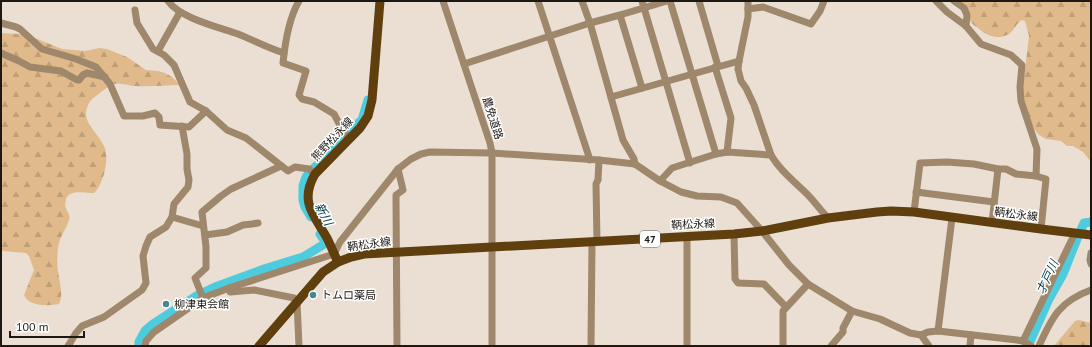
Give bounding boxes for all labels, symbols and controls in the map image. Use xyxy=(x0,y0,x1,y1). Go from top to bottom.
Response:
street label: 農免道路 xyxy=(480,95,506,141)
street label: 熊野松永線 xyxy=(308,114,356,164)
water label: 新川 xyxy=(312,200,337,230)
street label: 鞆松永線 xyxy=(993,204,1039,224)
street label: 鞆松永線 xyxy=(671,216,715,232)
road number: 47 xyxy=(640,231,660,247)
street label: 鞆松永線 xyxy=(346,234,392,254)
water label: 才戸川 xyxy=(1033,256,1062,296)
place label: トムロ薬局 xyxy=(321,288,376,302)
marker: トムロ薬局 xyxy=(308,290,318,300)
place label: 柳津東会館 xyxy=(174,297,229,311)
marker: 柳津東会館 xyxy=(161,299,171,309)
scale bar xyxy=(10,313,84,339)
text: 100 m xyxy=(16,319,49,334)

